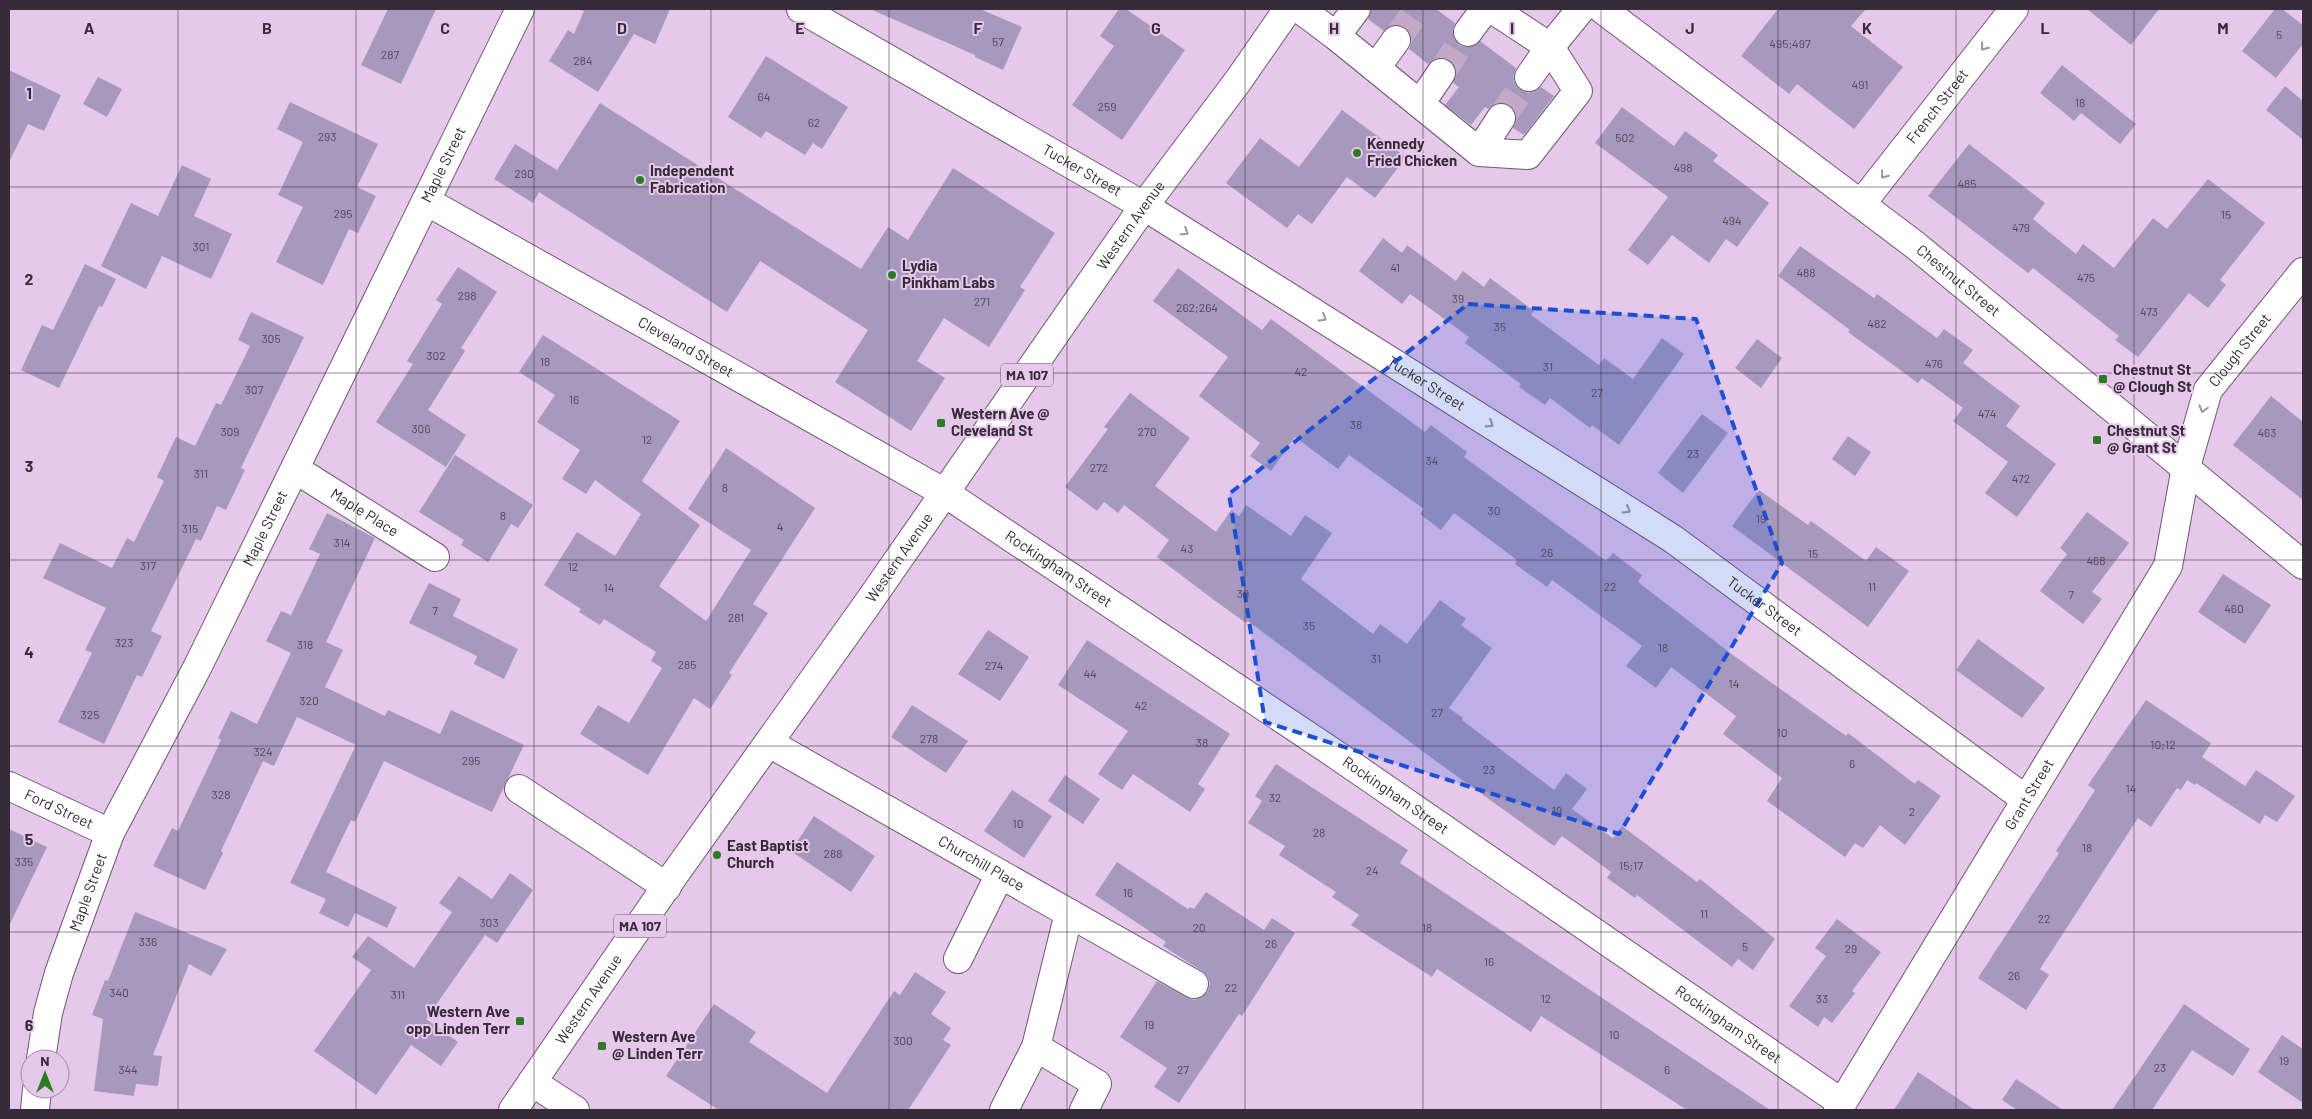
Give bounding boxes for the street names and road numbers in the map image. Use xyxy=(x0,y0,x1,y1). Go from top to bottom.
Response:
street label: French Street xyxy=(1902,65,1971,147)
street label: Maple Street xyxy=(417,123,469,205)
street label: Tucker Street xyxy=(1040,140,1125,199)
street label: Western Avenue xyxy=(1092,177,1168,273)
street label: Chestnut Street xyxy=(1913,240,2004,320)
street label: Clough Street xyxy=(2204,309,2274,390)
street label: Cleveland Street xyxy=(635,312,737,380)
street label: Tucker Street xyxy=(1385,352,1469,414)
road number: MA 107 xyxy=(1001,364,1053,386)
street label: Maple Place xyxy=(328,484,402,540)
street label: Maple Street xyxy=(238,487,291,569)
street label: Western Avenue xyxy=(861,509,936,605)
street label: Rockingham Street xyxy=(1002,526,1116,610)
street label: Tucker Street xyxy=(1724,572,1806,639)
street label: Rockingham Street xyxy=(1339,752,1452,837)
street label: Grant Street xyxy=(2000,755,2057,833)
street label: Ford Street xyxy=(22,785,96,832)
street label: Churchill Place xyxy=(936,831,1028,894)
street label: Maple Street xyxy=(65,850,110,934)
road number: MA 107 xyxy=(614,914,666,938)
street label: Western Avenue xyxy=(551,950,625,1047)
street label: Rockingham Street xyxy=(1672,981,1785,1067)

